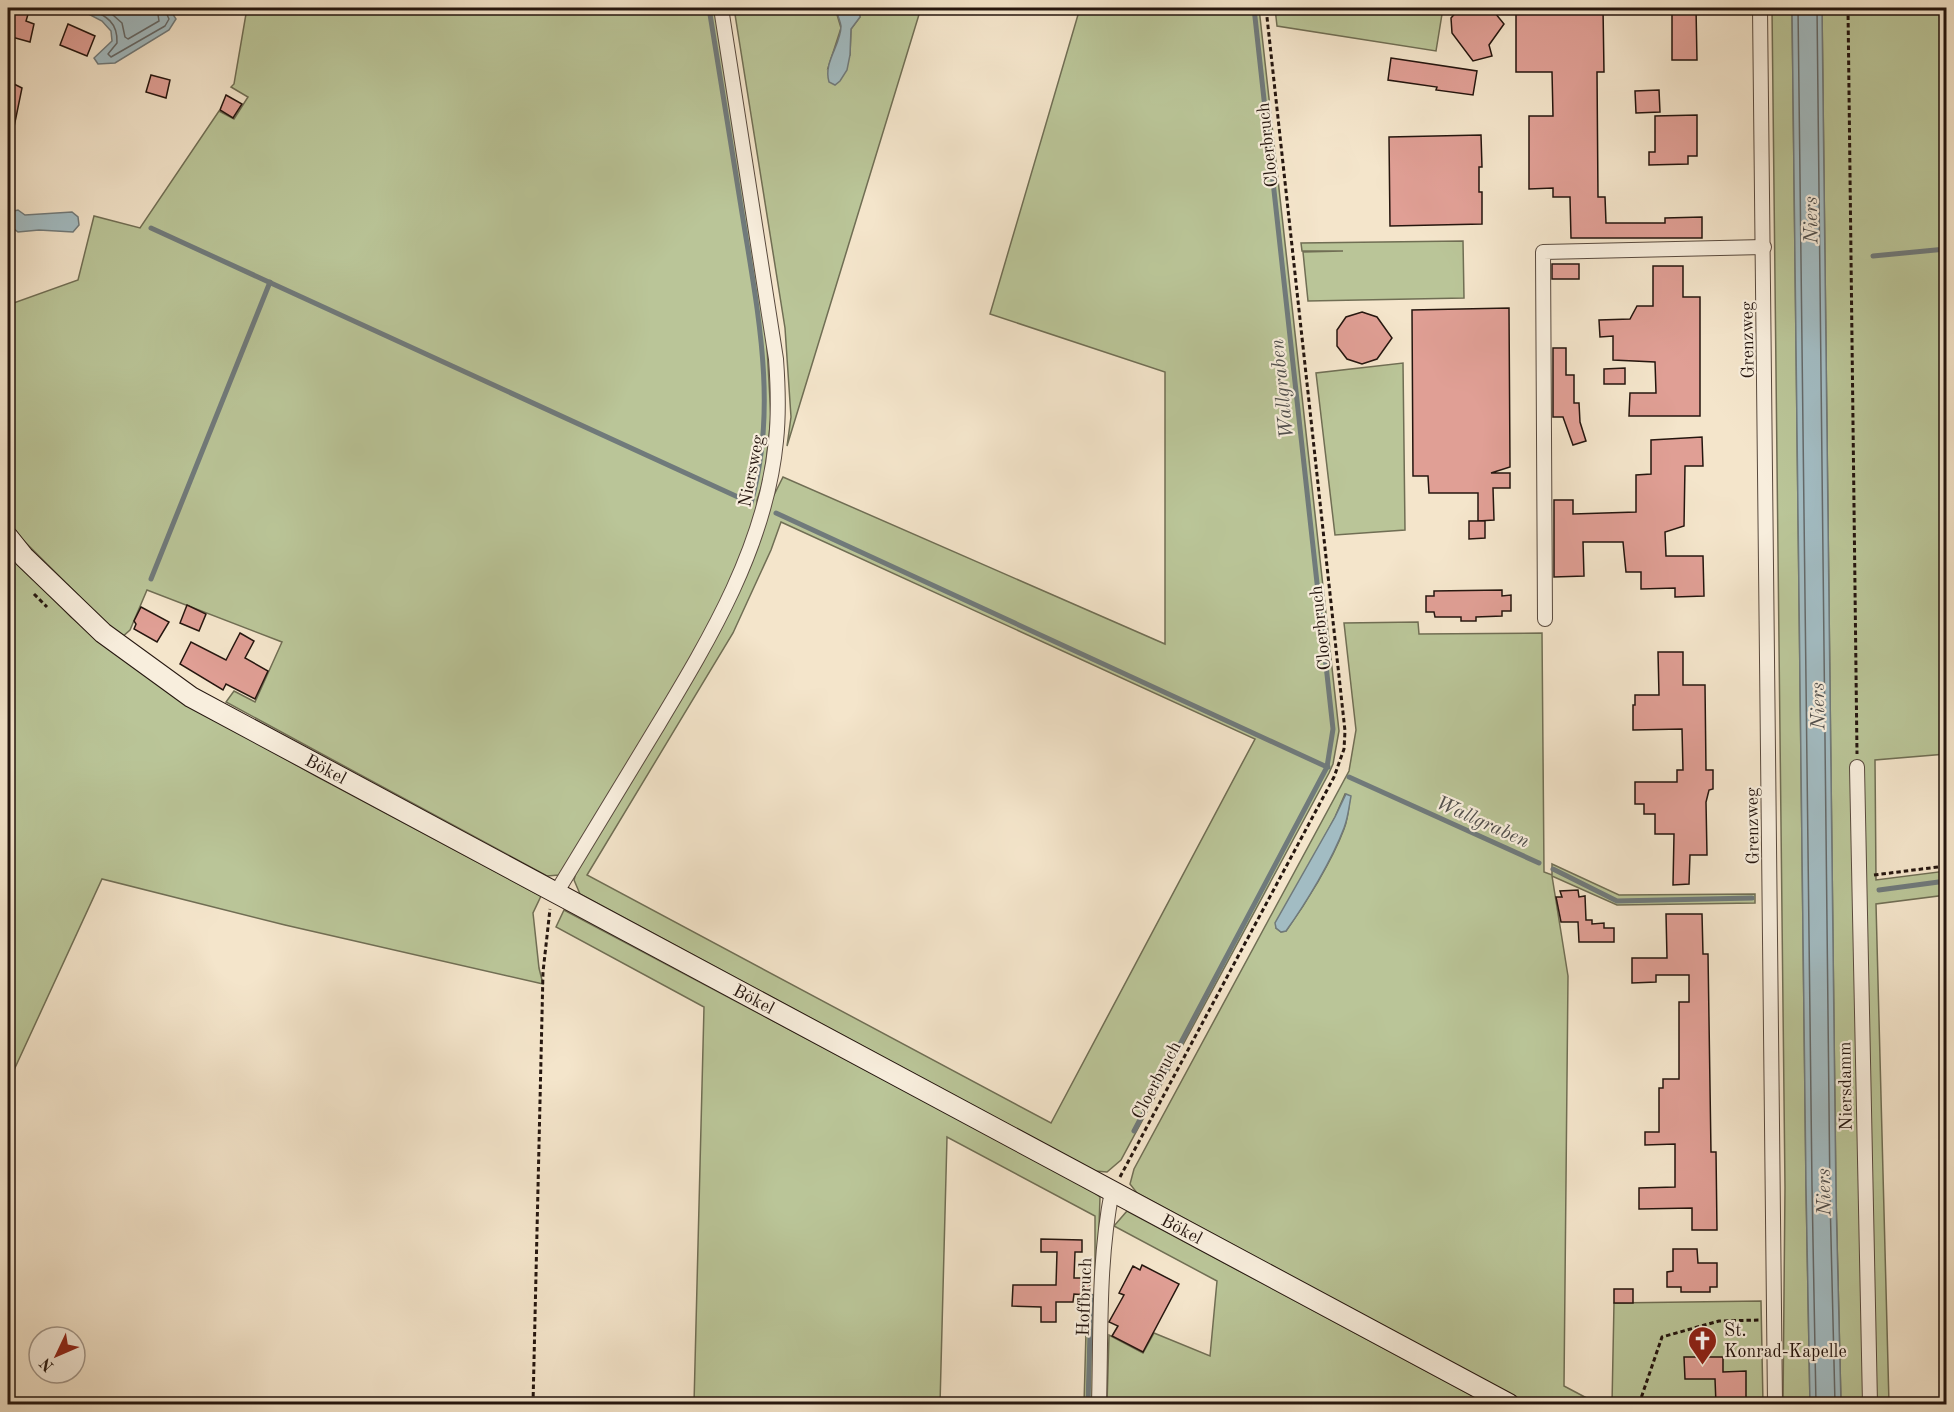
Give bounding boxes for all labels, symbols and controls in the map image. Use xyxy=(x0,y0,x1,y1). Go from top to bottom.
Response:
street label: Cloerbruch xyxy=(1255,101,1281,188)
water label: Niers xyxy=(1802,196,1822,245)
street label: Grenzweg xyxy=(1738,301,1758,379)
water label: Wallgraben xyxy=(1268,338,1298,440)
street label: Niersweg xyxy=(736,433,768,509)
street label: Cloerbruch xyxy=(1308,584,1334,671)
water label: Niers xyxy=(1809,682,1829,731)
street label: Bökel xyxy=(302,752,349,788)
street label: Grenzweg xyxy=(1743,787,1763,865)
water label: Wallgraben xyxy=(1432,793,1532,852)
street label: Bökel xyxy=(730,982,777,1018)
street label: Cloerbruch xyxy=(1129,1038,1185,1122)
street label: Niersdamm xyxy=(1836,1041,1856,1131)
water label: Niers xyxy=(1815,1168,1835,1217)
street label: Bökel xyxy=(1158,1212,1205,1248)
street label: Hoffbruch xyxy=(1075,1257,1095,1337)
place label: St. Konrad-Kapelle xyxy=(1724,1322,1847,1361)
church icon: St. Konrad-Kapelle xyxy=(1687,1324,1719,1366)
north arrow xyxy=(27,1325,87,1385)
text: N xyxy=(37,1354,58,1374)

